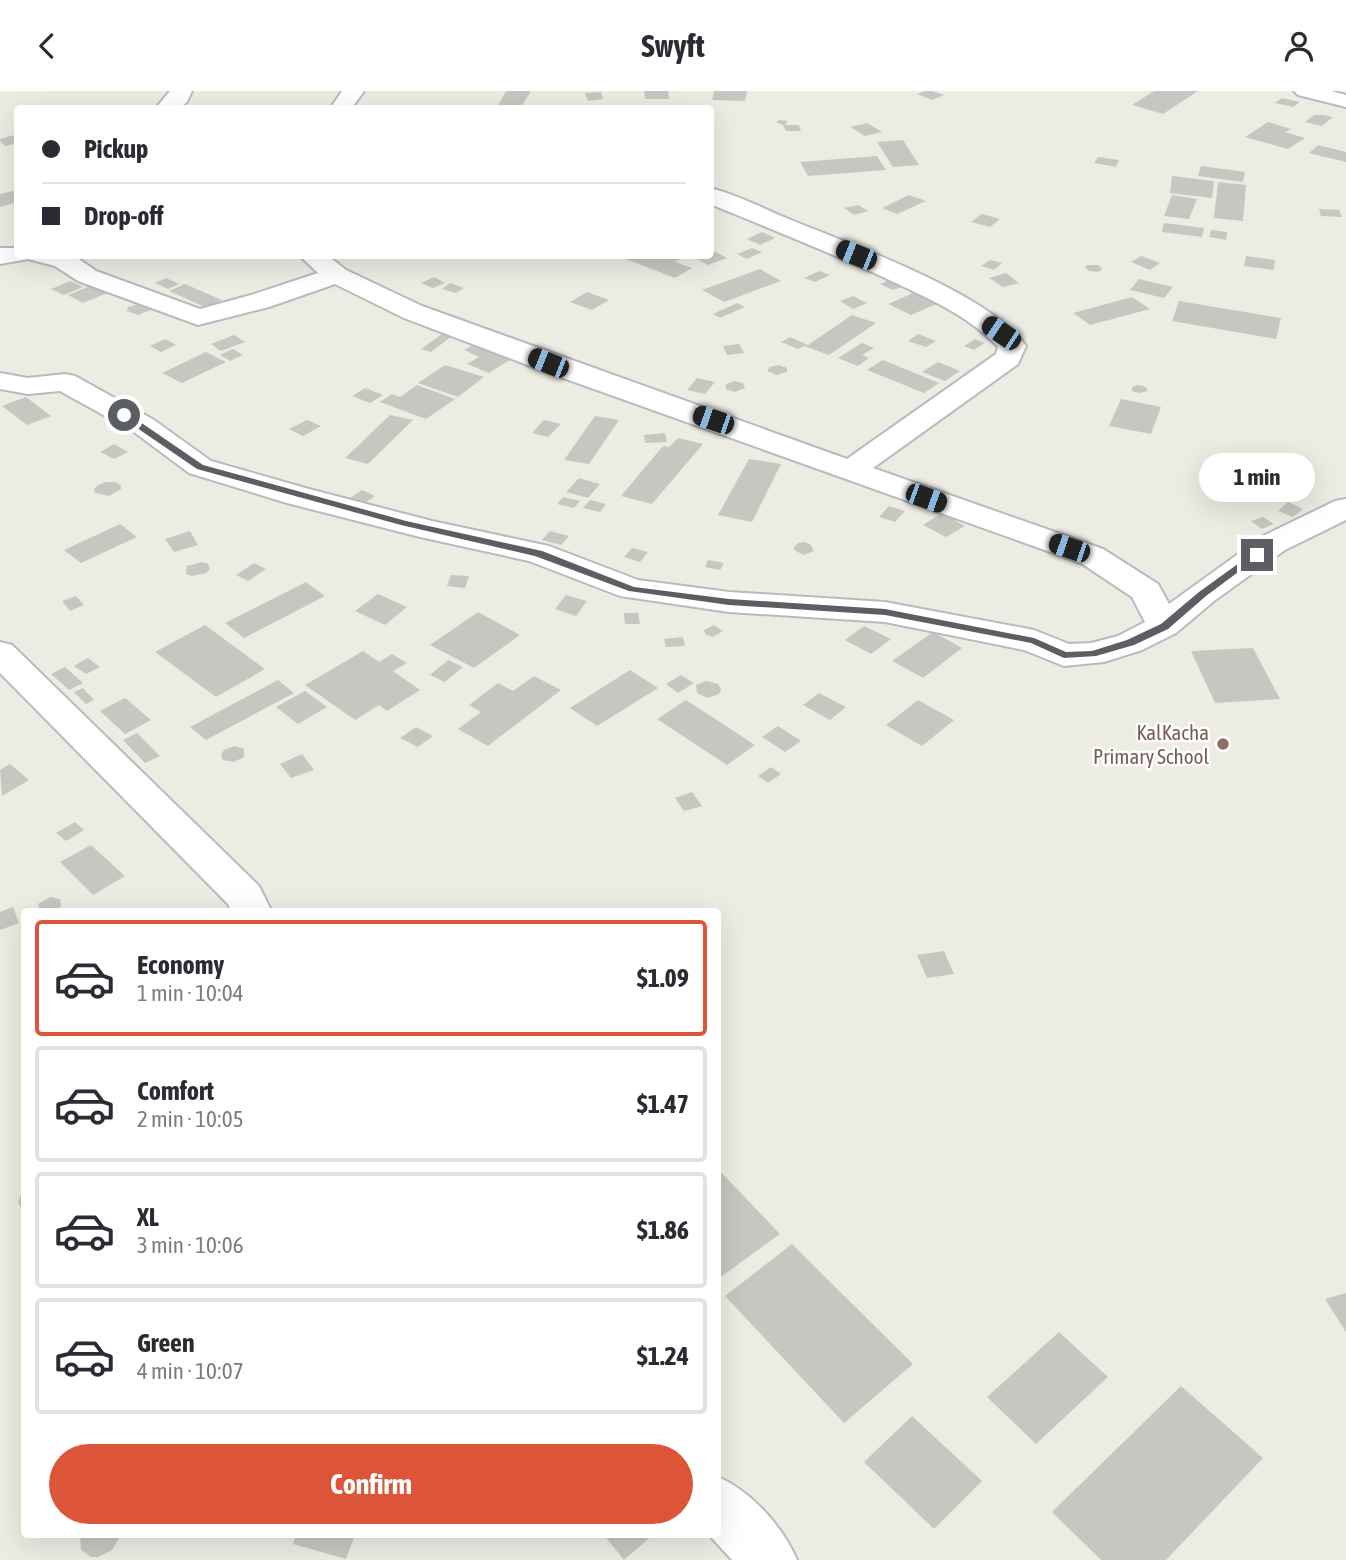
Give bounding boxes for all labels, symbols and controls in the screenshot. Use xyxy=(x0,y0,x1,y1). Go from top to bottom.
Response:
icon: back xyxy=(28,27,66,65)
text: Swyft xyxy=(641,27,705,64)
icon: person xyxy=(1280,27,1318,65)
text: Pickup xyxy=(84,134,148,164)
text: Drop-off xyxy=(84,201,164,231)
car xyxy=(833,237,880,273)
car xyxy=(978,313,1025,353)
car xyxy=(525,345,572,381)
route start xyxy=(108,399,140,431)
car xyxy=(690,403,737,437)
callout: 1 min xyxy=(1199,454,1315,503)
text: 1 min xyxy=(1234,464,1280,490)
car xyxy=(903,481,950,515)
car xyxy=(1046,531,1093,565)
route end xyxy=(1241,539,1273,571)
place label: KalKacha Primary School xyxy=(1093,720,1209,768)
marker: KalKacha Primary School xyxy=(1215,736,1231,752)
icon: car xyxy=(53,947,116,1010)
text: Economy xyxy=(137,950,224,980)
text: $1.09 xyxy=(637,963,689,993)
text: 1 min · 10:04 xyxy=(137,980,243,1006)
icon: car xyxy=(53,1073,116,1136)
text: Comfort xyxy=(137,1076,214,1106)
text: $1.47 xyxy=(637,1089,689,1119)
text: 2 min · 10:05 xyxy=(137,1106,243,1132)
icon: car xyxy=(53,1199,116,1262)
text: XL xyxy=(137,1202,159,1232)
text: $1.86 xyxy=(637,1215,689,1245)
text: 3 min · 10:06 xyxy=(137,1232,243,1258)
icon: car xyxy=(53,1325,116,1388)
text: Green xyxy=(137,1328,195,1358)
text: $1.24 xyxy=(637,1341,689,1371)
text: 4 min · 10:07 xyxy=(137,1358,243,1384)
button: Confirm xyxy=(49,1444,693,1524)

